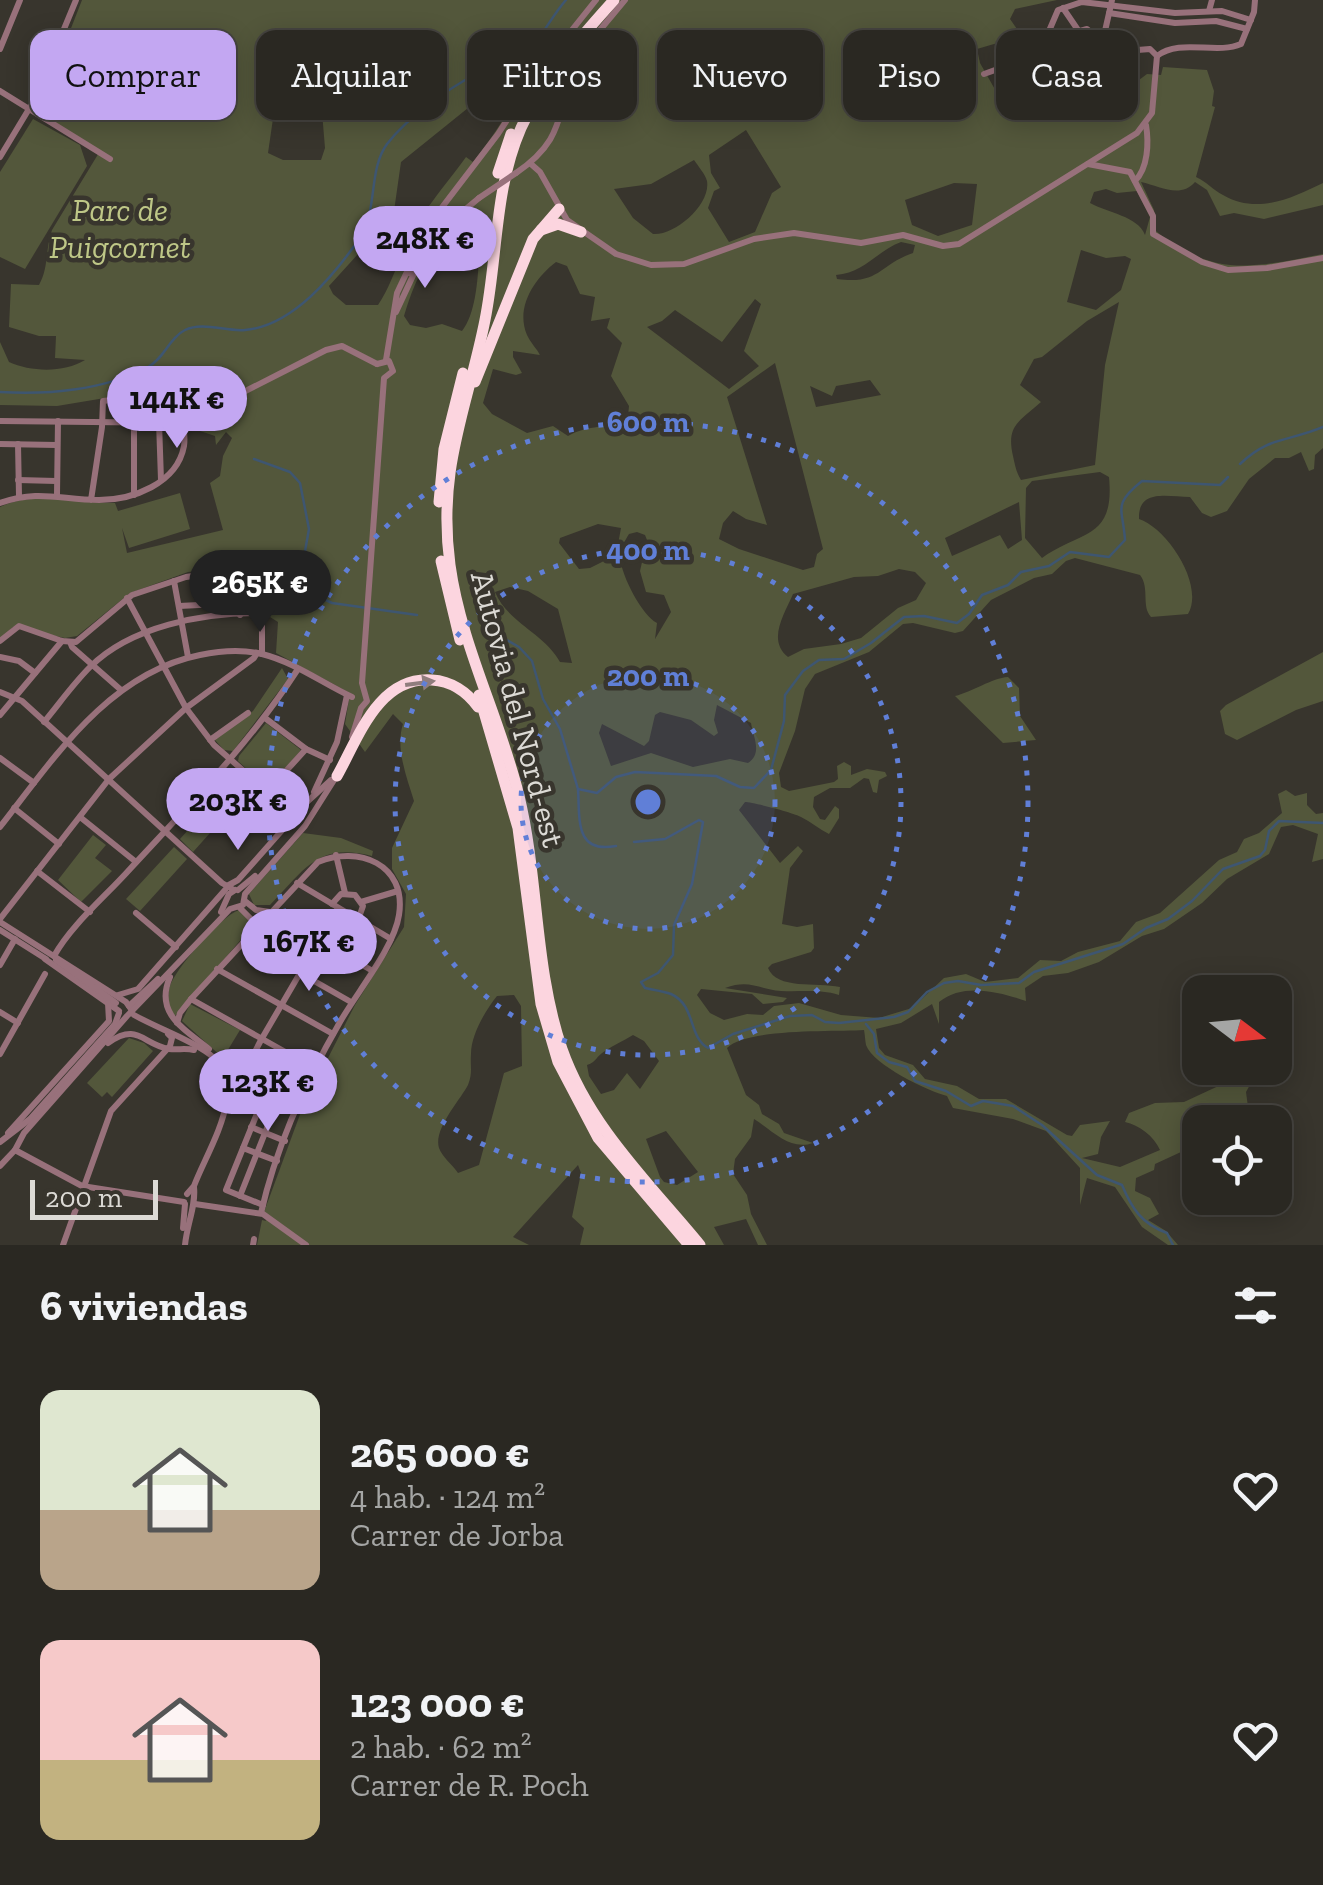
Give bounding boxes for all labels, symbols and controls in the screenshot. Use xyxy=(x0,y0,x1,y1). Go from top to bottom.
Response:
chip: Comprar xyxy=(30,30,236,120)
chip: Alquilar xyxy=(256,30,447,120)
chip: Filtros xyxy=(467,30,637,120)
chip: Nuevo xyxy=(657,30,823,120)
chip: Piso xyxy=(843,30,976,120)
chip: Casa xyxy=(996,30,1138,120)
park label: Parc de Puigcornet xyxy=(49,191,191,266)
pin: 248K € xyxy=(344,206,506,291)
text: 248K € xyxy=(375,219,475,257)
pin: 144K € xyxy=(96,366,258,451)
text: 144K € xyxy=(129,379,225,417)
text: 600 m xyxy=(607,404,689,440)
text: 400 m xyxy=(606,532,690,568)
pin: 265K € xyxy=(179,550,341,635)
text: 265K € xyxy=(211,563,309,601)
street label: Autovia del Nord-est xyxy=(463,567,573,851)
text: 200 m xyxy=(607,658,689,694)
one-way arrow xyxy=(405,674,436,690)
pin: 203K € xyxy=(157,768,319,853)
text: 203K € xyxy=(188,781,288,819)
centre of rings xyxy=(630,784,666,820)
pin: 167K € xyxy=(228,909,390,994)
text: 167K € xyxy=(263,922,355,960)
north arrow xyxy=(1182,975,1292,1085)
map controls xyxy=(1182,975,1292,1215)
pin: 123K € xyxy=(187,1049,349,1134)
text: 123K € xyxy=(221,1062,315,1100)
button: locate xyxy=(1182,1105,1292,1215)
scale bar xyxy=(30,1175,158,1220)
text: 200 m xyxy=(45,1181,122,1214)
icon: filters xyxy=(1228,1278,1283,1333)
text: 6 viviendas xyxy=(40,1280,248,1331)
text: 265 000 € xyxy=(350,1427,530,1478)
icon: home xyxy=(120,1430,240,1550)
icon: heart xyxy=(1228,1463,1283,1518)
text: 4 hab. · 124 m² xyxy=(350,1478,545,1516)
text: Carrer de Jorba xyxy=(350,1516,564,1554)
text: 123 000 € xyxy=(350,1677,525,1728)
icon: home xyxy=(120,1680,240,1800)
icon: heart xyxy=(1228,1713,1283,1768)
text: 2 hab. · 62 m² xyxy=(350,1728,532,1766)
text: Carrer de R. Poch xyxy=(350,1766,589,1804)

